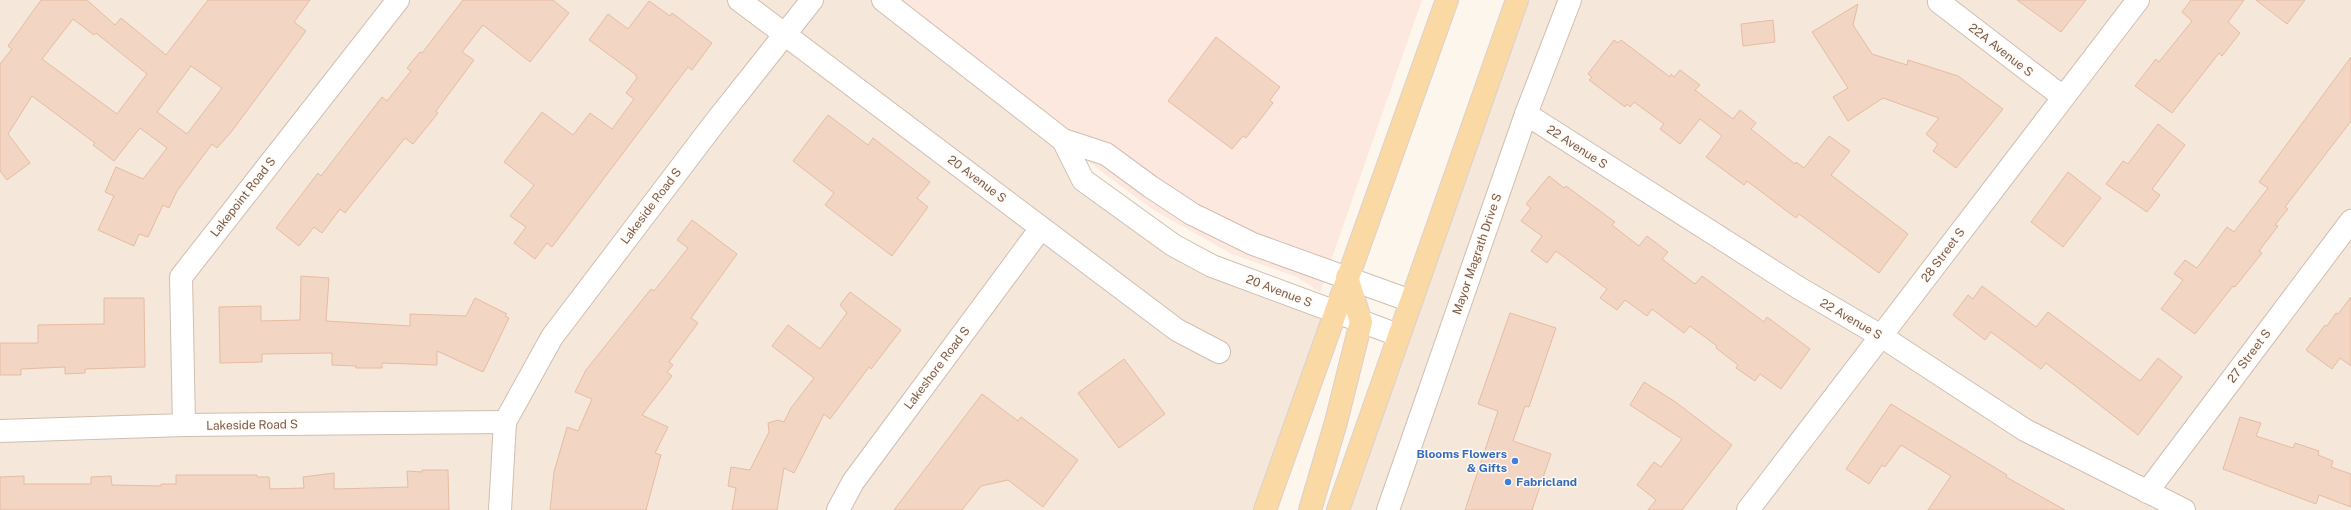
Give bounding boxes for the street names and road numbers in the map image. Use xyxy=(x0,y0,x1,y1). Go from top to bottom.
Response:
street label: 22A Avenue S xyxy=(1966,21,2036,79)
street label: 22 Avenue S xyxy=(1544,122,1610,172)
street label: 20 Avenue S xyxy=(945,152,1009,206)
street label: Lakepoint Road S xyxy=(208,154,278,240)
street label: Lakeside Road S xyxy=(618,165,684,247)
street label: Mayor Magrath Drive S xyxy=(1450,192,1504,316)
street label: 28 Street S xyxy=(1918,225,1968,285)
street label: 20 Avenue S xyxy=(1244,272,1314,310)
street label: 22 Avenue S xyxy=(1817,296,1885,342)
street label: Lakeshore Road S xyxy=(901,324,973,412)
street label: 27 Street S xyxy=(2224,327,2274,385)
street label: Lakeside Road S xyxy=(206,417,298,433)

